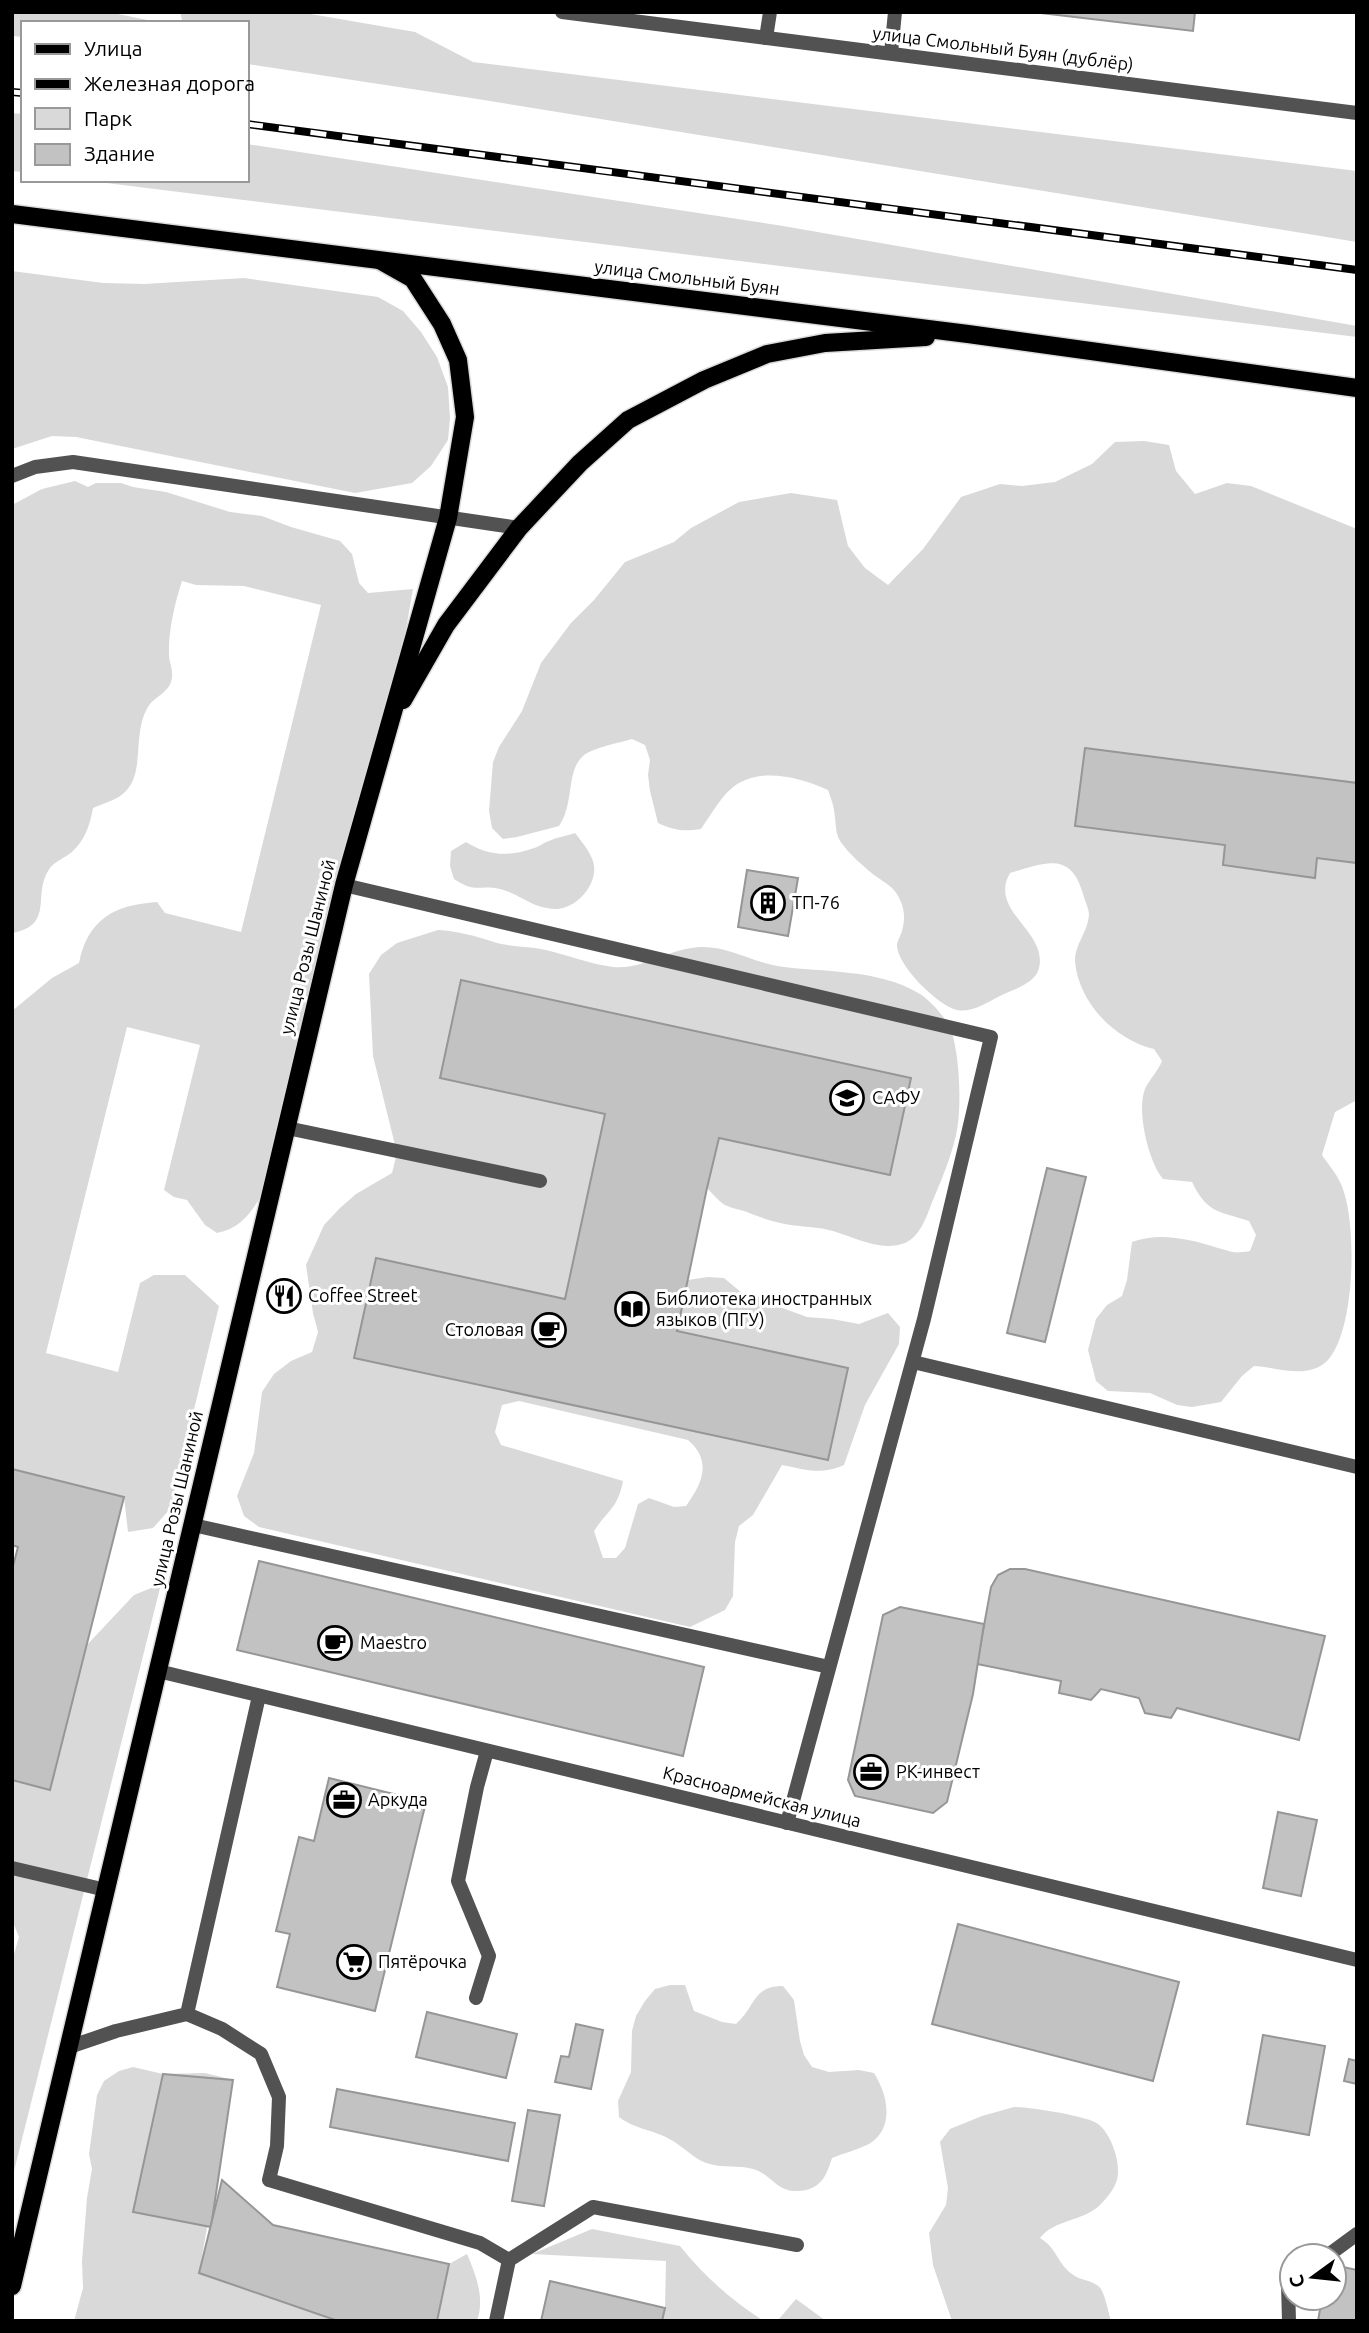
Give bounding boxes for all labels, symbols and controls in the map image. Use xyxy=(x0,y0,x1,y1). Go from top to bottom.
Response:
legend xyxy=(21,21,248,182)
street label: улица Смольный Буян (дублёр) xyxy=(871,22,1135,75)
text: Улица xyxy=(84,36,142,60)
text: Железная дорога xyxy=(84,71,255,95)
text: Парк xyxy=(84,106,133,130)
text: Здание xyxy=(84,141,155,165)
street label: улица Смольный Буян xyxy=(593,256,781,298)
street label: улица Розы Шаниной xyxy=(276,857,339,1037)
building icon: ТП-76 xyxy=(749,884,787,922)
place label: ТП-76 xyxy=(792,892,840,912)
school or university icon: САФУ xyxy=(828,1079,866,1117)
place label: САФУ xyxy=(872,1087,920,1107)
restaurant icon: Coffee Street xyxy=(265,1277,303,1315)
place label: Coffee Street xyxy=(308,1285,418,1305)
place label: Библиотека иностранных языков (ПГУ) xyxy=(656,1288,872,1330)
library icon: Библиотека иностранных языков (ПГУ) xyxy=(613,1290,651,1328)
cafe icon: Столовая xyxy=(530,1311,568,1349)
place label: Столовая xyxy=(445,1319,524,1339)
street label: улица Розы Шаниной xyxy=(146,1409,206,1589)
cafe icon: Maestro xyxy=(316,1624,354,1662)
place label: Maestro xyxy=(360,1632,427,1652)
office icon: РК-инвест xyxy=(852,1753,890,1791)
place label: РК-инвест xyxy=(896,1761,980,1781)
street label: Красноармейская улица xyxy=(661,1762,863,1830)
office icon: Аркуда xyxy=(325,1781,363,1819)
place label: Аркуда xyxy=(368,1789,428,1809)
supermarket icon: Пятёрочка xyxy=(335,1943,373,1981)
place label: Пятёрочка xyxy=(378,1951,467,1971)
north arrow xyxy=(1278,2242,1348,2312)
text: С xyxy=(1284,2273,1309,2290)

